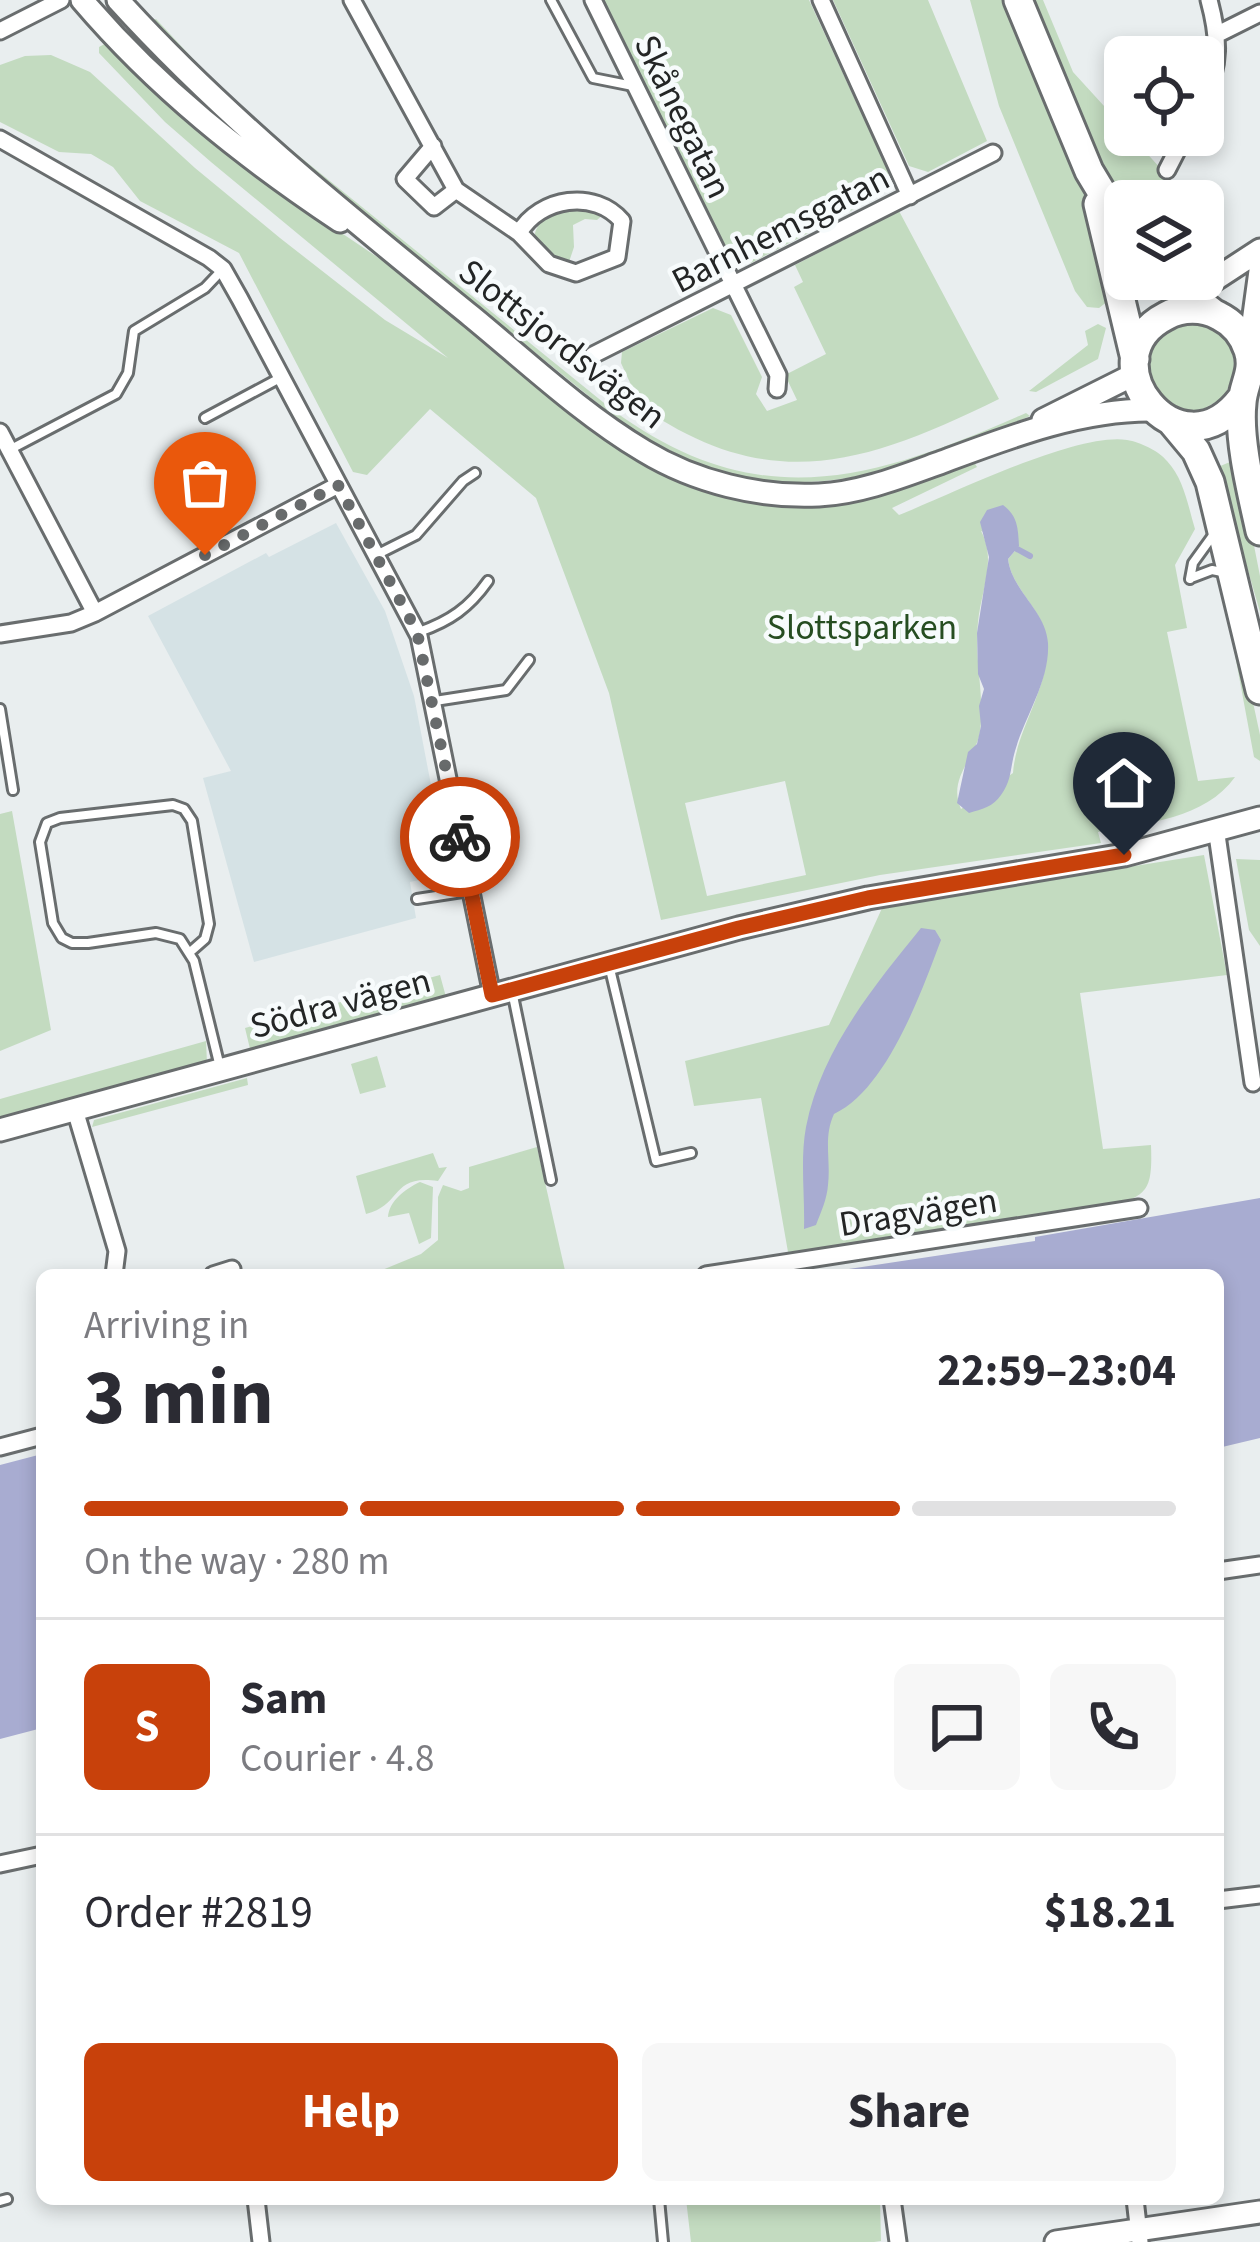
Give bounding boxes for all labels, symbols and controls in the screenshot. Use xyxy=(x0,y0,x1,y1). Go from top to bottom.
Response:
street label: Skånegatan xyxy=(621,26,744,207)
map controls xyxy=(1104,36,1224,300)
button: locate xyxy=(1104,36,1224,156)
street label: Barnhemsgatan xyxy=(663,153,898,306)
button: layers xyxy=(1104,180,1224,300)
street label: Slottsjordsvägen xyxy=(448,247,677,441)
pin xyxy=(154,432,256,555)
icon: bag xyxy=(172,450,238,516)
park label: Slottsparken xyxy=(767,602,957,653)
pin xyxy=(1073,732,1175,855)
icon: home xyxy=(1091,750,1157,816)
courier xyxy=(400,777,520,897)
icon: bike xyxy=(427,804,493,870)
street label: Södra vägen xyxy=(244,955,436,1052)
street label: Dragvägen xyxy=(836,1175,1001,1250)
text: Arriving in xyxy=(84,1298,249,1354)
text: 22:59–23:04 xyxy=(937,1339,1176,1403)
text: 3 min xyxy=(84,1343,274,1454)
text: On the way · 280 m xyxy=(84,1534,390,1590)
button: chat xyxy=(894,1664,1020,1790)
button: phone xyxy=(1050,1664,1176,1790)
text: Sam xyxy=(240,1667,327,1731)
text: S xyxy=(134,1695,160,1759)
text: Courier · 4.8 xyxy=(240,1731,434,1787)
text: Order #2819 xyxy=(84,1881,313,1945)
text: $18.21 xyxy=(1044,1881,1176,1945)
button: Help xyxy=(84,2043,618,2181)
button: Share xyxy=(642,2043,1176,2181)

